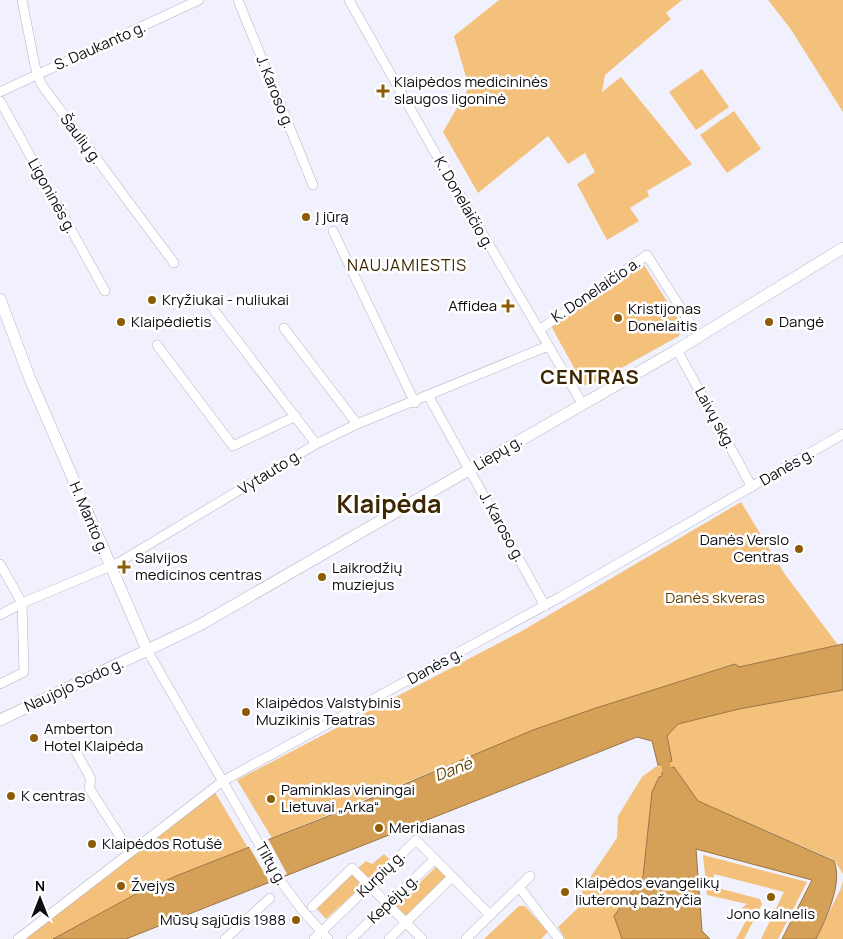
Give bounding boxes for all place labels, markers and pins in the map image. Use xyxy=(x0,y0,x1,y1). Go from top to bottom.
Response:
place label: Klaipėdos medicininės slaugos ligoninė xyxy=(394,71,548,109)
marker: Klaipėdos medicininės slaugos ligoninė xyxy=(376,84,390,98)
place label: Į jūrą xyxy=(315,206,349,227)
marker: Į jūrą xyxy=(300,211,312,223)
place label: Kryžiukai - nuliukai xyxy=(162,289,289,310)
marker: Kryžiukai - nuliukai xyxy=(146,294,158,306)
place label: Affidea xyxy=(448,295,497,316)
place label: Kristijonas Donelaitis xyxy=(628,298,701,336)
marker: Affidea xyxy=(501,299,515,313)
place label: Klaipėdietis xyxy=(131,311,212,332)
place label: Dangė xyxy=(779,311,824,332)
marker: Kristijonas Donelaitis xyxy=(612,312,624,324)
marker: Klaipėdietis xyxy=(115,316,127,328)
marker: Dangė xyxy=(763,316,775,328)
place label: Danės Verslo Centras xyxy=(700,529,789,567)
marker: Danės Verslo Centras xyxy=(793,543,805,555)
place label: Salvijos medicinos centras xyxy=(135,547,262,585)
place label: Laikrodžių muziejus xyxy=(332,557,402,595)
marker: Salvijos medicinos centras xyxy=(117,560,131,574)
marker: Laikrodžių muziejus xyxy=(316,571,328,583)
place label: Klaipėdos Valstybinis Muzikinis Teatras xyxy=(256,692,401,730)
marker: Klaipėdos Valstybinis Muzikinis Teatras xyxy=(240,706,252,718)
place label: Amberton Hotel Klaipėda xyxy=(44,718,143,756)
marker: Amberton Hotel Klaipėda xyxy=(28,732,40,744)
place label: Paminklas vieningai Lietuvai „Arka“ xyxy=(281,779,415,817)
place label: K centras xyxy=(21,785,86,806)
marker: K centras xyxy=(5,790,17,802)
marker: Paminklas vieningai Lietuvai „Arka“ xyxy=(265,793,277,805)
place label: Meridianas xyxy=(389,817,465,838)
marker: Meridianas xyxy=(373,822,385,834)
place label: Klaipėdos Rotušė xyxy=(102,833,223,854)
marker: Klaipėdos Rotušė xyxy=(86,838,98,850)
place label: Klaipėdos evangelikų liuteronų bažnyčia xyxy=(575,872,719,910)
place label: Žvejys xyxy=(131,875,175,896)
marker: Žvejys xyxy=(115,880,127,892)
marker: Klaipėdos evangelikų liuteronų bažnyčia xyxy=(559,886,571,898)
marker: Jono kalnelis xyxy=(765,891,777,903)
place label: Jono kalnelis xyxy=(727,903,815,924)
place label: Mūsų sąjūdis 1988 xyxy=(160,909,286,930)
marker: Mūsų sąjūdis 1988 xyxy=(290,914,302,926)

